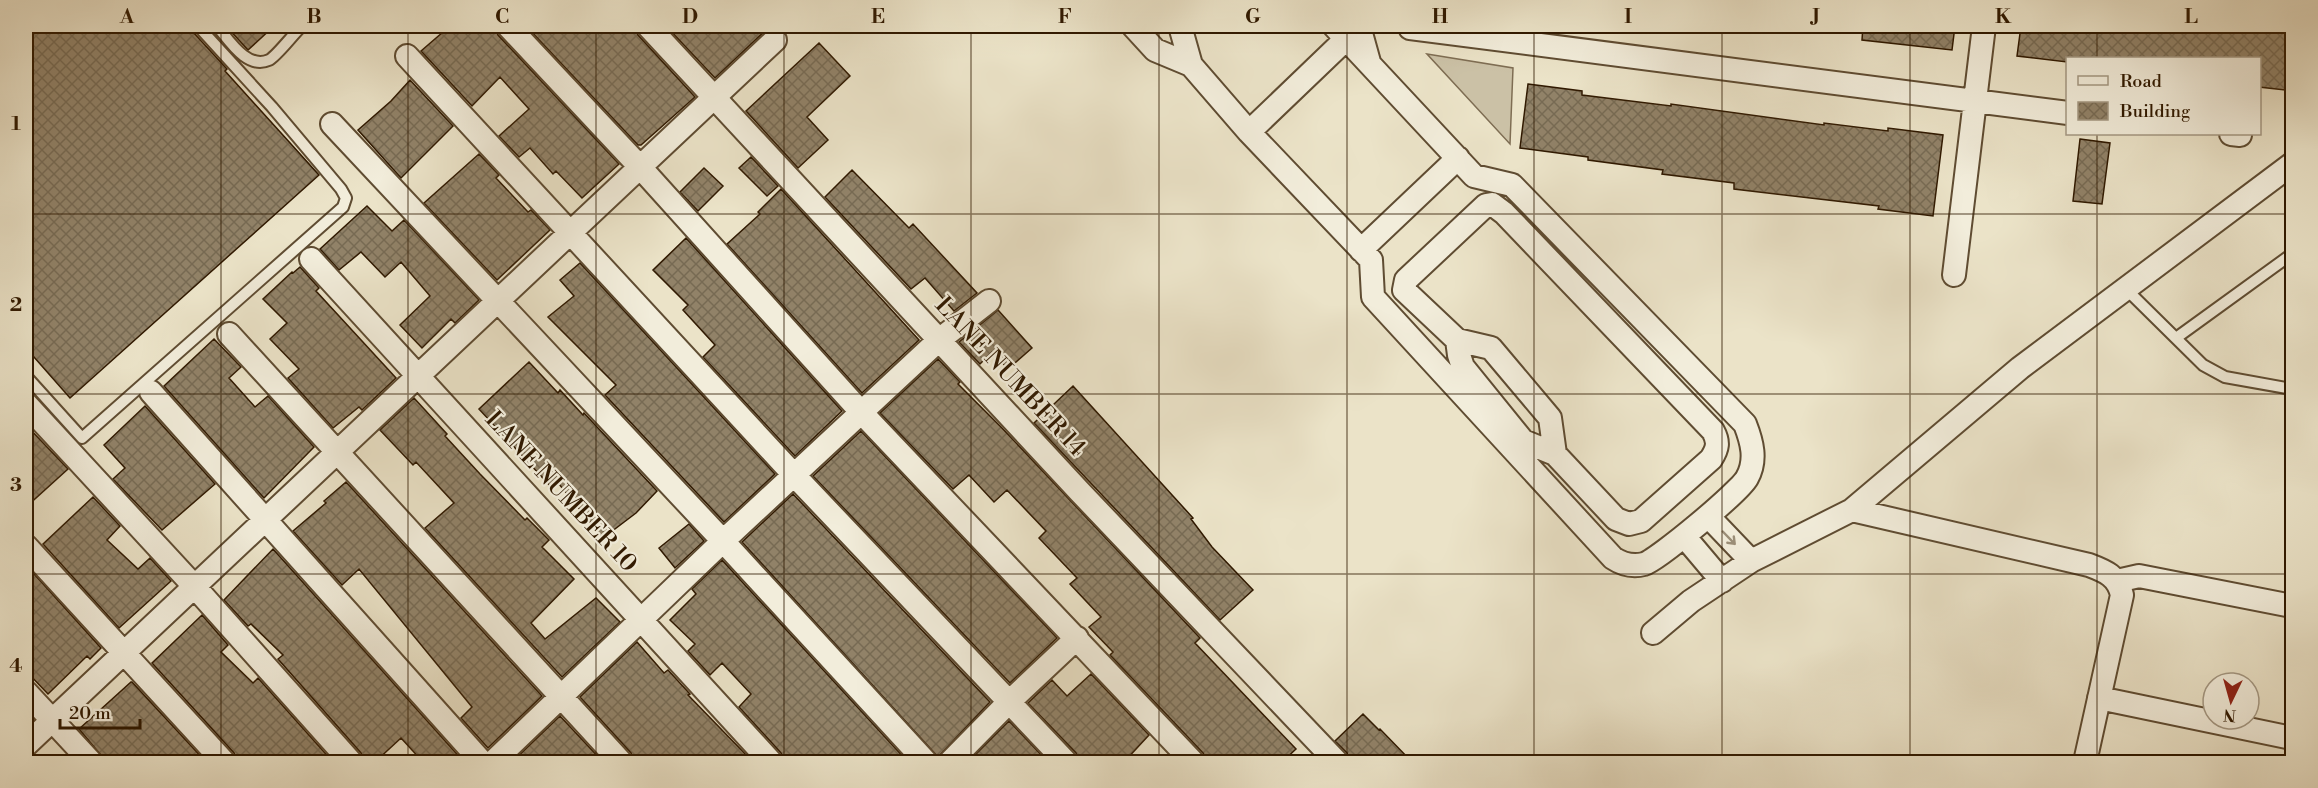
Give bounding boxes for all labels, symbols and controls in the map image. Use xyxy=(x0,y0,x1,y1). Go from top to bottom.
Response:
text: A xyxy=(119,5,135,30)
text: B xyxy=(306,5,322,30)
text: C xyxy=(495,5,509,30)
text: D xyxy=(682,5,698,30)
text: E xyxy=(871,5,885,30)
text: F xyxy=(1058,5,1072,30)
text: G xyxy=(1245,5,1261,30)
text: H xyxy=(1432,5,1449,30)
text: I xyxy=(1624,5,1632,30)
text: J xyxy=(1809,5,1820,30)
text: K xyxy=(1995,5,2012,30)
text: L xyxy=(2184,5,2198,30)
legend xyxy=(2066,57,2261,135)
text: Road xyxy=(2120,70,2163,93)
text: Building xyxy=(2119,100,2191,123)
text: 1 xyxy=(11,112,21,137)
street label: LANE NUMBER 14 xyxy=(928,291,1092,463)
text: 2 xyxy=(10,293,22,318)
street label: LANE NUMBER 10 xyxy=(478,405,644,579)
text: 3 xyxy=(10,473,22,498)
one-way arrow xyxy=(1722,531,1737,546)
text: 4 xyxy=(9,654,23,679)
north arrow xyxy=(2201,671,2261,731)
scale bar xyxy=(60,692,140,730)
text: 20 m xyxy=(69,702,111,725)
text: N xyxy=(2222,704,2237,725)

